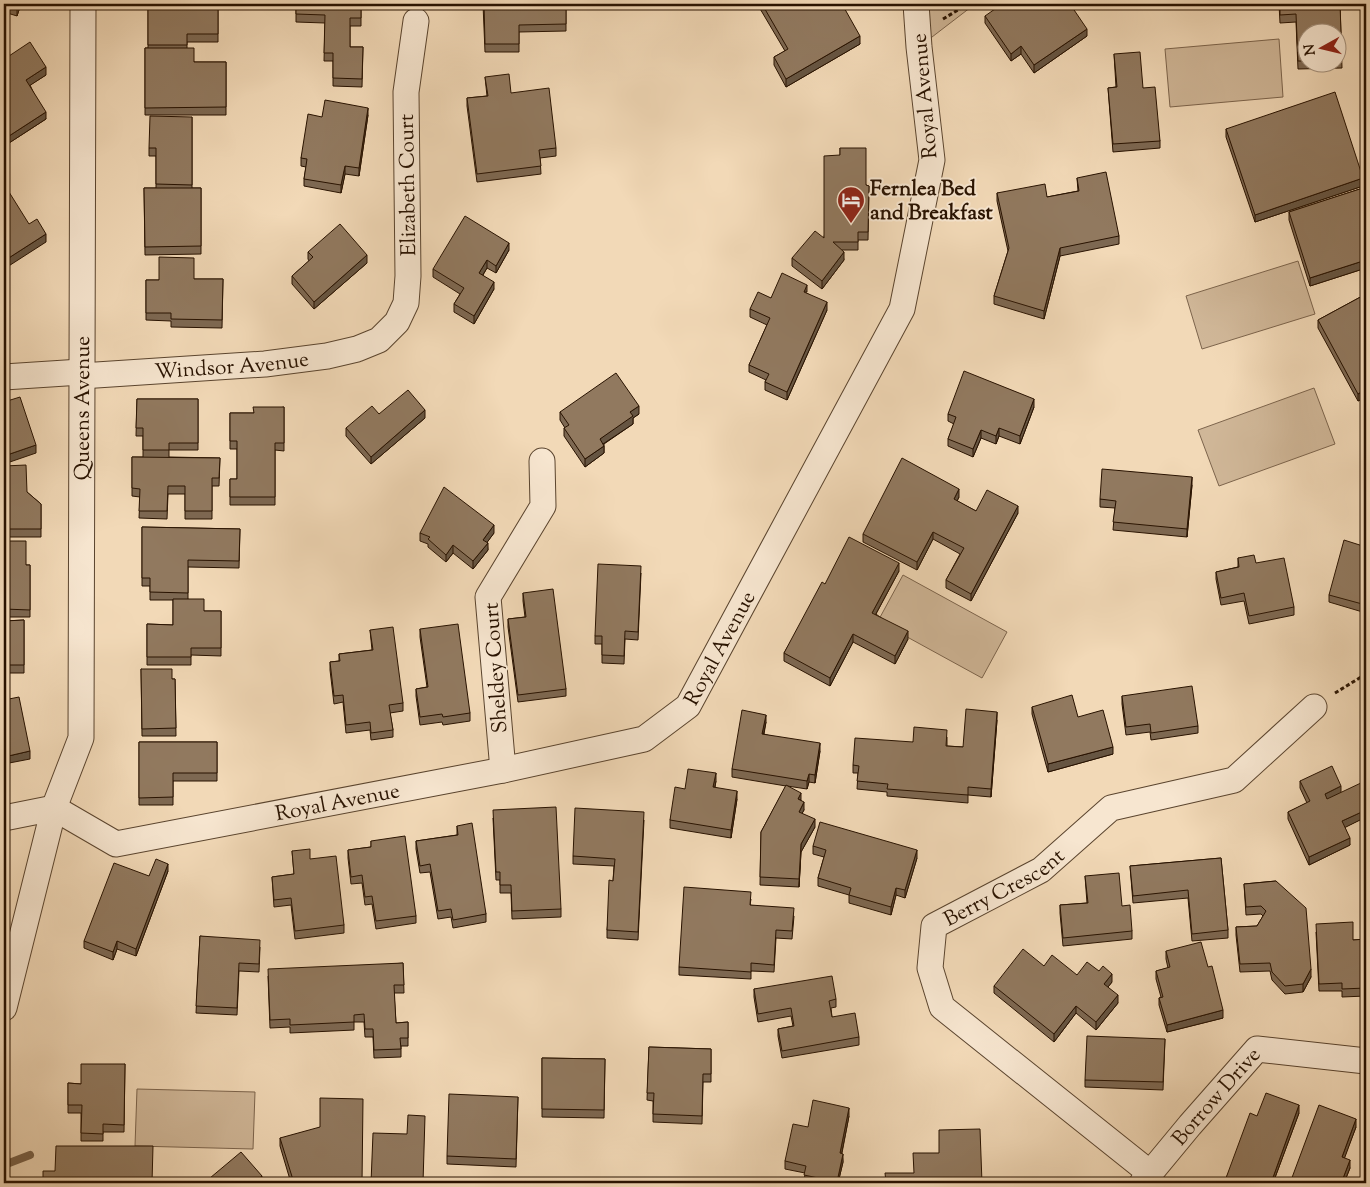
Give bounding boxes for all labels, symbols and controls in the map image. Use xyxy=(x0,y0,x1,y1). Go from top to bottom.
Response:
north arrow xyxy=(1298,22,1348,72)
street label: Royal Avenue xyxy=(906,32,946,160)
text: N xyxy=(1300,43,1322,56)
street label: Elizabeth Court xyxy=(393,114,425,256)
place label: Fernlea Bed and Breakfast xyxy=(870,175,993,229)
hotel icon: Fernlea Bed and Breakfast xyxy=(836,185,866,224)
street label: Queens Avenue xyxy=(69,336,99,481)
street label: Windsor Avenue xyxy=(154,345,311,388)
street label: Royal Avenue xyxy=(678,586,764,712)
street label: Sheldey Court xyxy=(477,601,517,734)
street label: Royal Avenue xyxy=(273,777,402,830)
street label: Berry Crescent xyxy=(939,843,1072,935)
street label: Borrow Drive xyxy=(1166,1042,1269,1153)

